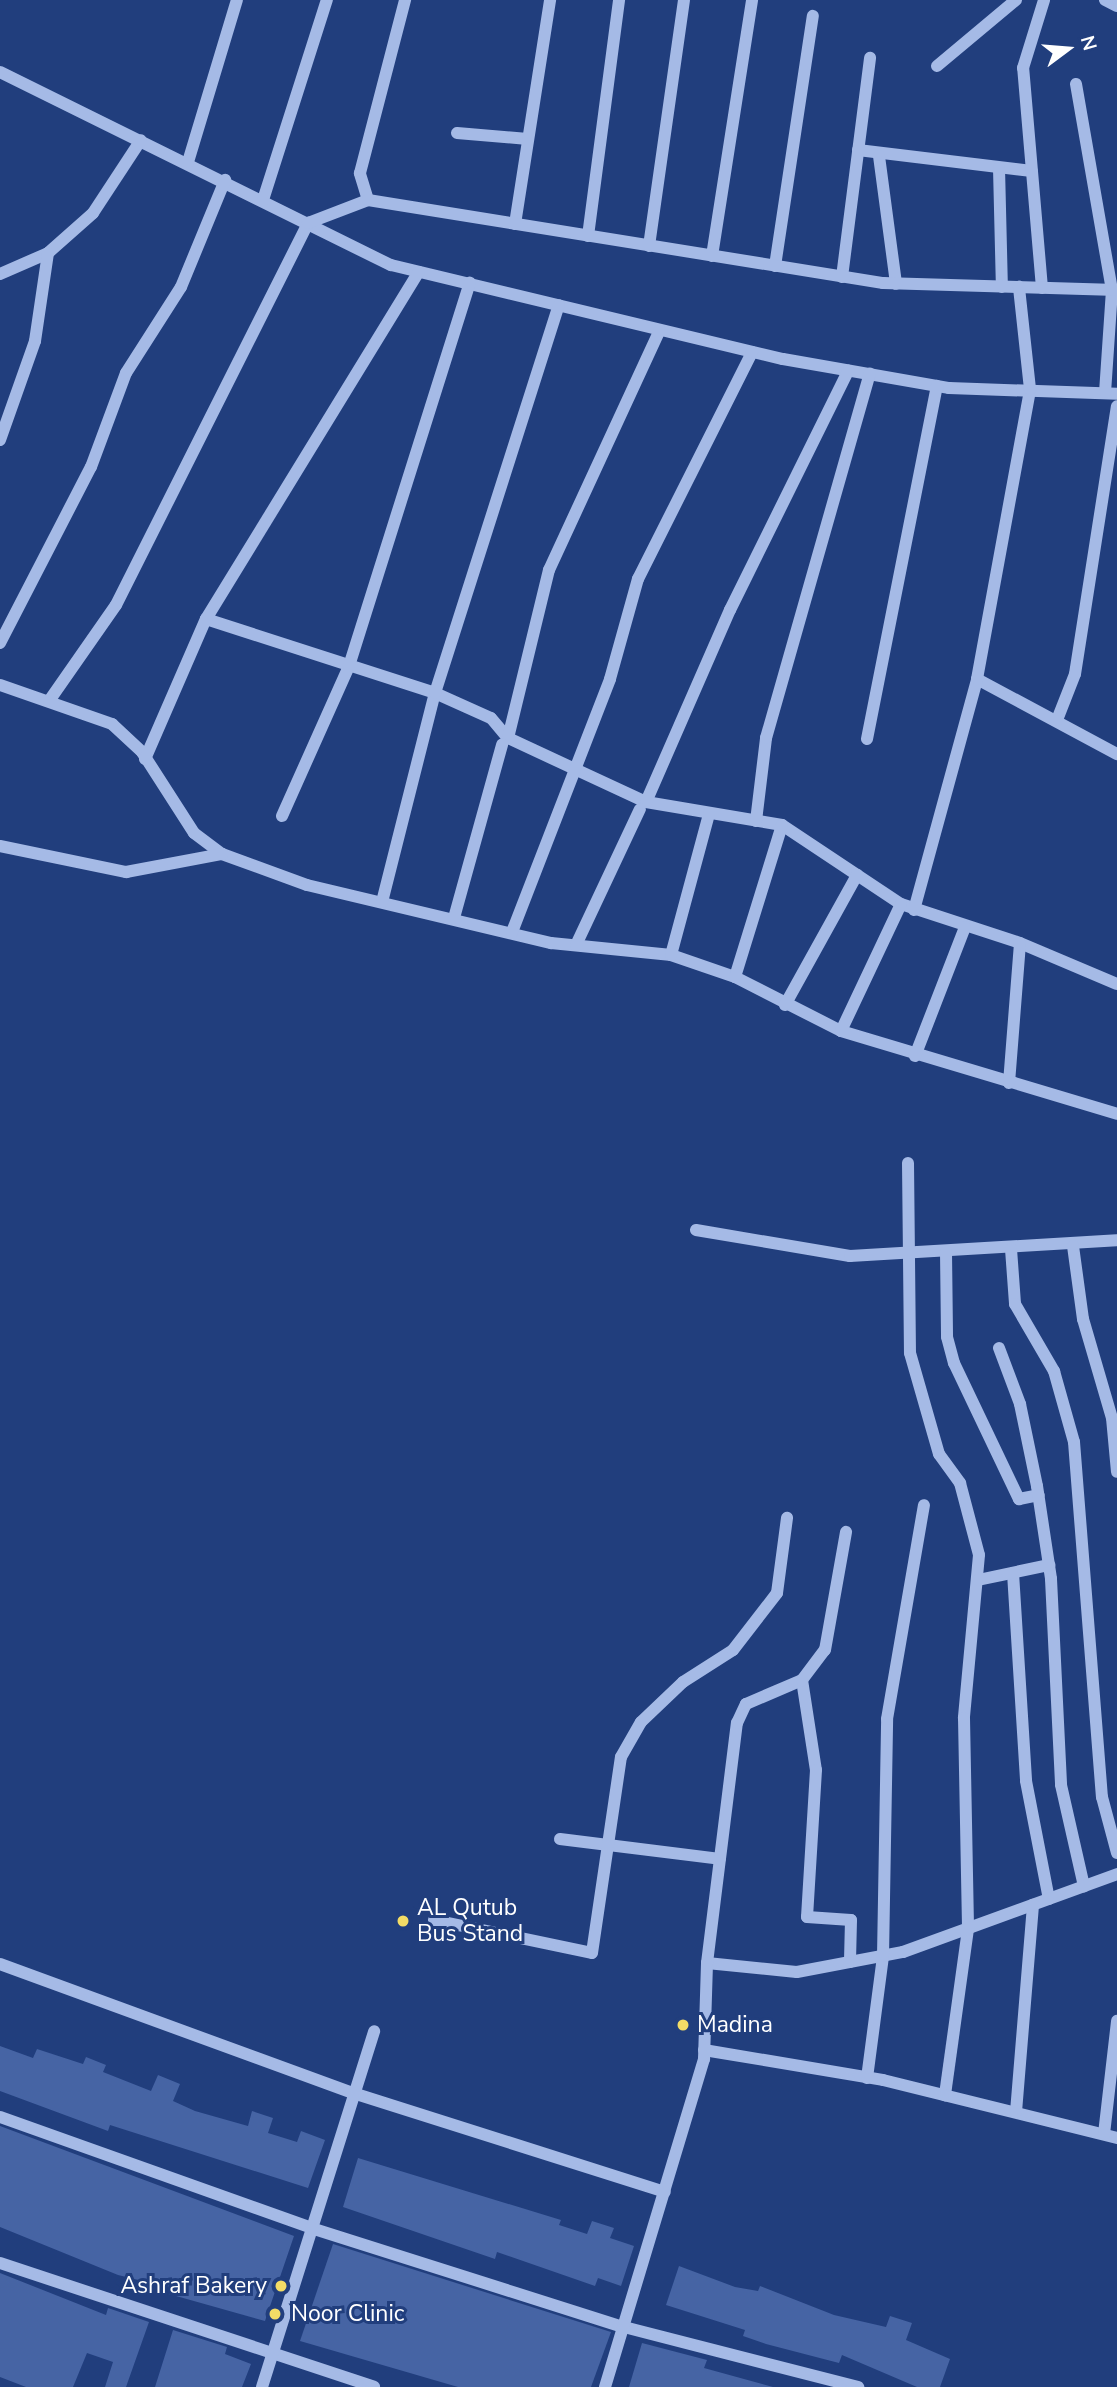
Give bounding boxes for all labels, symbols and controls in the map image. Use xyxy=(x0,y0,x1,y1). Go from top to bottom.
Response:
north arrow xyxy=(1033,14,1103,84)
text: N xyxy=(1074,33,1103,54)
place label: AL Qutub Bus Stand xyxy=(417,1894,523,1948)
marker: AL Qutub Bus Stand xyxy=(395,1913,411,1929)
place label: Madina xyxy=(697,2011,773,2039)
marker: Madina xyxy=(675,2017,691,2033)
place label: Ashraf Bakery xyxy=(120,2272,267,2300)
marker: Ashraf Bakery xyxy=(273,2278,289,2294)
place label: Noor Clinic xyxy=(291,2300,404,2328)
marker: Noor Clinic xyxy=(265,2304,285,2324)

